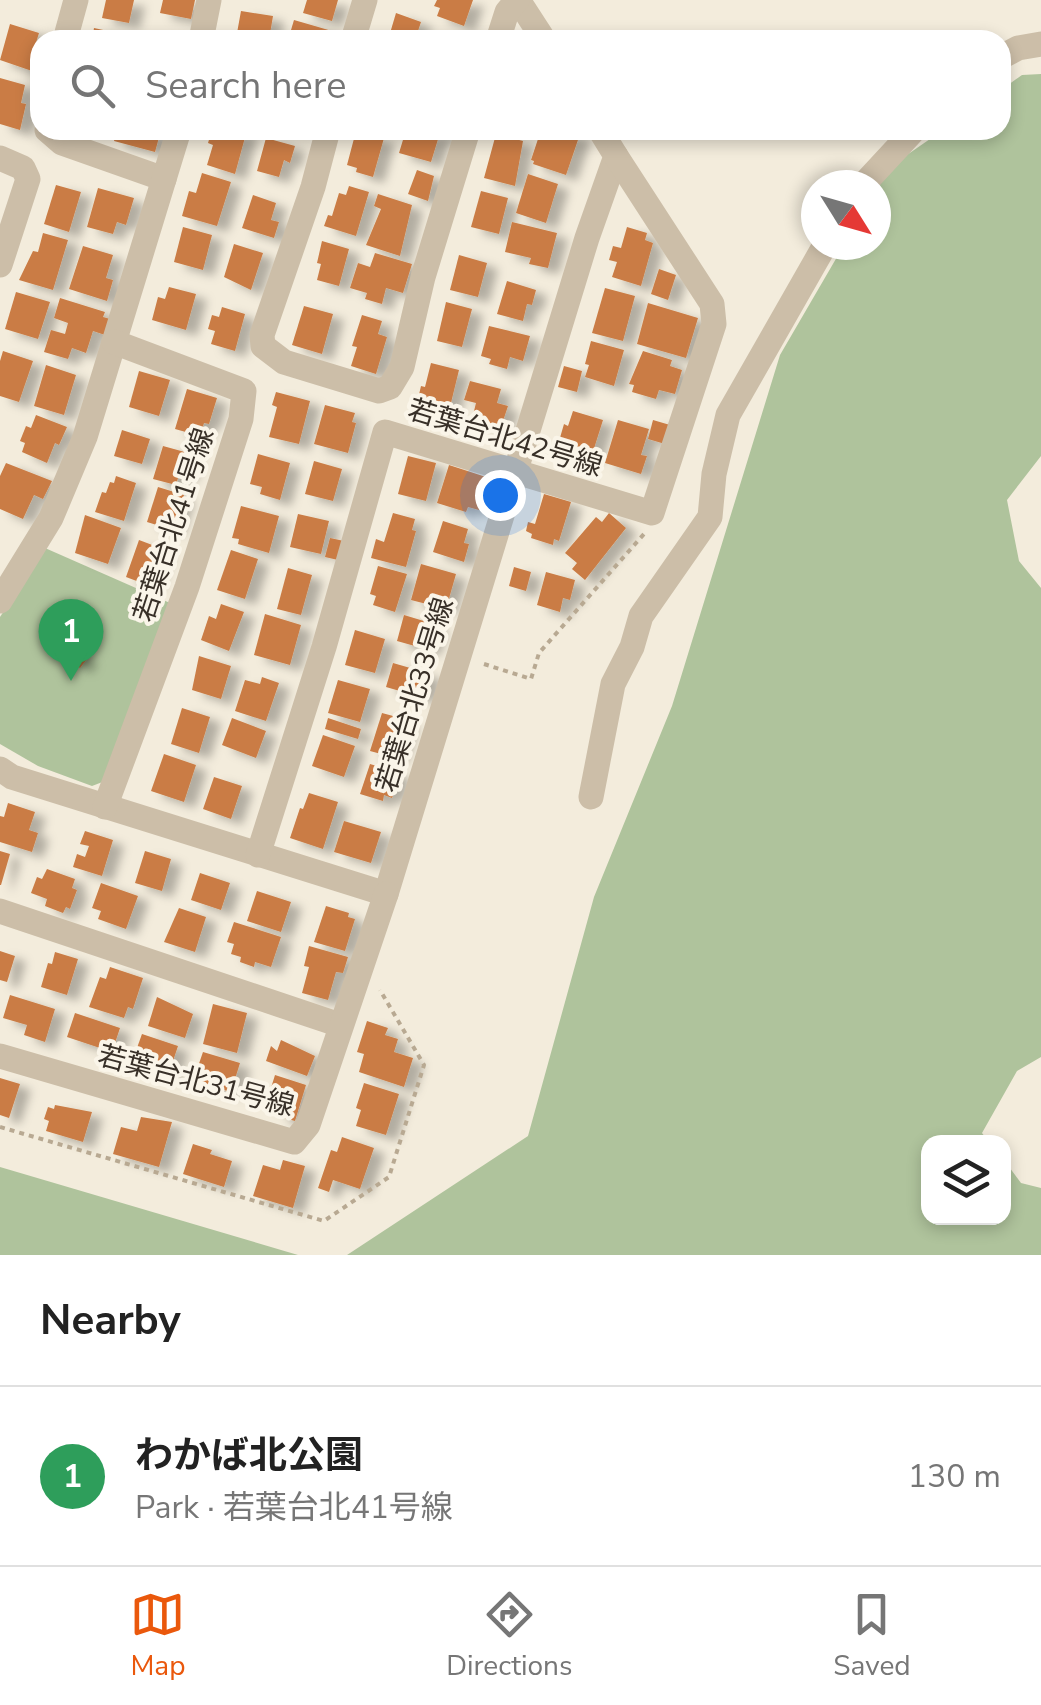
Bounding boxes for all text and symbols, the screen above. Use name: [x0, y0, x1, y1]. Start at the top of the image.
search box: [30, 30, 1011, 140]
icon: search: [65, 58, 120, 113]
text: Search here: [145, 60, 346, 111]
north arrow: [801, 170, 891, 260]
street label: 若葉台北42号線: [403, 390, 607, 486]
street label: 若葉台北41号線: [125, 423, 223, 627]
your location: [475, 470, 526, 521]
street label: 若葉台北33号線: [367, 593, 463, 797]
pin: 1: [38, 598, 104, 681]
street label: 若葉台北31号線: [94, 1037, 298, 1125]
map controls: [921, 1135, 1011, 1225]
button: layers: [921, 1135, 1011, 1225]
text: Nearby: [40, 1292, 181, 1349]
text: わかば北公園: [135, 1430, 363, 1481]
text: 1: [63, 1455, 82, 1498]
text: 130 m: [908, 1455, 1001, 1498]
text: Park · 若葉台北41号線: [135, 1486, 453, 1529]
tab: Map: [130, 1587, 185, 1685]
tab: Directions: [446, 1587, 572, 1685]
tab: Saved: [833, 1587, 911, 1685]

